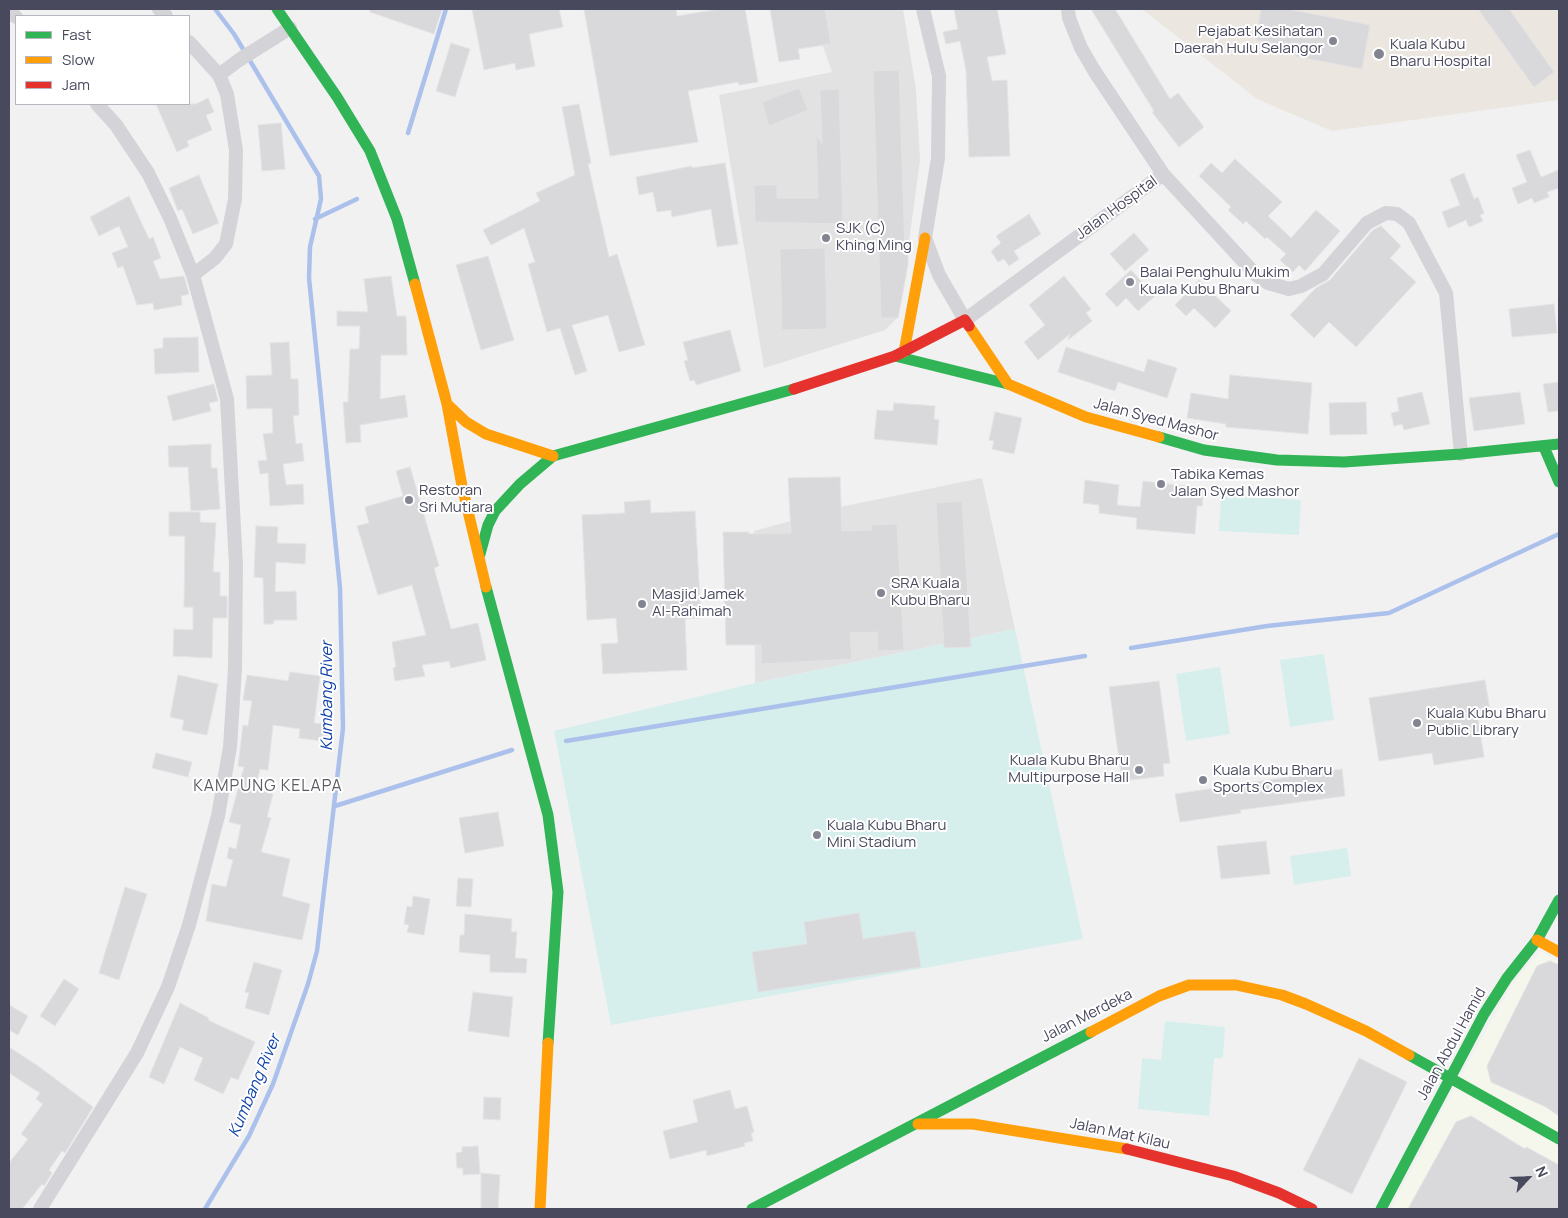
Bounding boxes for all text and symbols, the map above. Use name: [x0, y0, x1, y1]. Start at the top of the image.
legend: [15, 15, 190, 105]
place label: Pejabat Kesihatan Daerah Hulu Selangor: [1174, 23, 1323, 58]
text: Fast: [62, 24, 91, 45]
marker: Pejabat Kesihatan Daerah Hulu Selangor: [1327, 35, 1339, 47]
place label: Kuala Kubu Bharu Hospital: [1390, 36, 1491, 71]
marker: Kuala Kubu Bharu Hospital: [1372, 47, 1386, 61]
text: Slow: [62, 49, 95, 70]
text: Jam: [62, 74, 90, 95]
street label: Jalan Hospital: [1073, 172, 1161, 244]
place label: SJK (C) Khing Ming: [836, 220, 912, 255]
marker: SJK (C) Khing Ming: [820, 232, 832, 244]
place label: Balai Penghulu Mukim Kuala Kubu Bharu: [1140, 264, 1290, 299]
marker: Balai Penghulu Mukim Kuala Kubu Bharu: [1124, 276, 1136, 288]
street label: Jalan Syed Mashor: [1092, 395, 1220, 445]
place label: Tabika Kemas Jalan Syed Mashor: [1171, 466, 1299, 501]
marker: Tabika Kemas Jalan Syed Mashor: [1155, 478, 1167, 490]
place label: Restoran Sri Mutiara: [419, 482, 493, 517]
marker: Restoran Sri Mutiara: [403, 494, 415, 506]
place label: SRA Kuala Kubu Bharu: [891, 575, 970, 610]
place label: Masjid Jamek Al-Rahimah: [652, 586, 744, 621]
marker: SRA Kuala Kubu Bharu: [875, 587, 887, 599]
marker: Masjid Jamek Al-Rahimah: [636, 598, 648, 610]
water label: Kumbang River: [318, 641, 338, 751]
place label: Kuala Kubu Bharu Public Library: [1427, 705, 1546, 740]
marker: Kuala Kubu Bharu Public Library: [1411, 717, 1423, 729]
place label: Kuala Kubu Bharu Multipurpose Hall: [1008, 752, 1129, 787]
place label: Kuala Kubu Bharu Sports Complex: [1213, 762, 1332, 797]
marker: Kuala Kubu Bharu Multipurpose Hall: [1133, 764, 1145, 776]
marker: Kuala Kubu Bharu Sports Complex: [1197, 774, 1209, 786]
district label: KAMPUNG KELAPA: [192, 777, 344, 797]
place label: Kuala Kubu Bharu Mini Stadium: [827, 817, 946, 852]
marker: Kuala Kubu Bharu Mini Stadium: [811, 829, 823, 841]
street label: Jalan Merdeka: [1039, 985, 1135, 1047]
street label: Jalan Abdul Hamid: [1414, 985, 1490, 1103]
water label: Kumbang River: [225, 1032, 285, 1140]
street label: Jalan Mat Kilau: [1068, 1115, 1172, 1153]
north arrow: [1503, 1153, 1553, 1203]
text: N: [1531, 1163, 1553, 1180]

